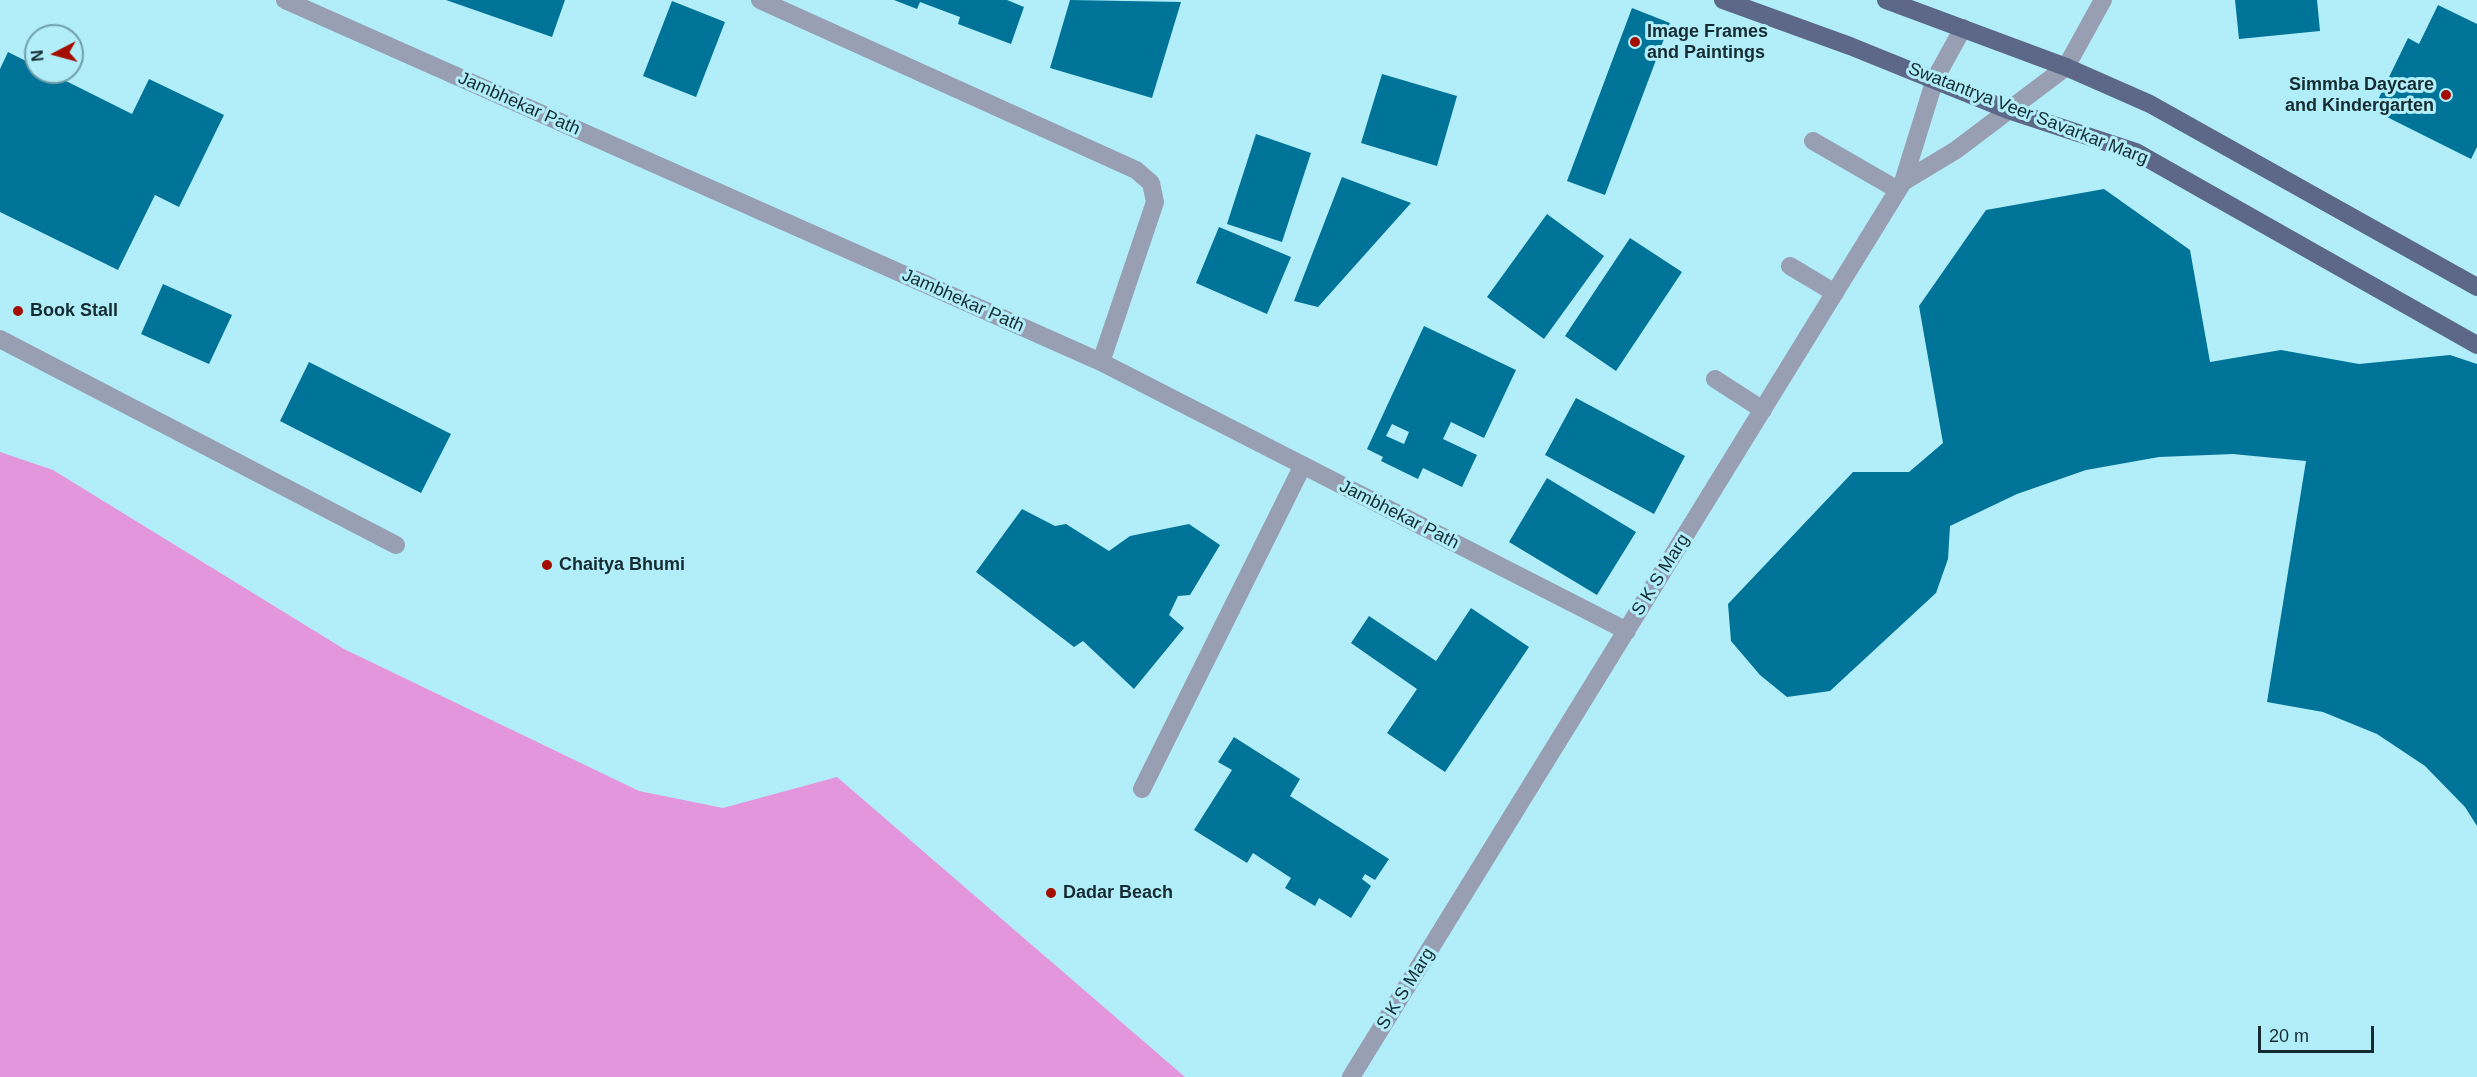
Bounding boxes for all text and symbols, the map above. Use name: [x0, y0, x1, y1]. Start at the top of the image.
place label: Image Frames and Paintings: [1647, 21, 1768, 63]
north arrow: [24, 24, 84, 84]
marker: Image Frames and Paintings: [1628, 35, 1642, 49]
text: N: [29, 49, 47, 62]
street label: Swatantrya Veer Savarkar Marg: [1905, 58, 2151, 170]
street label: Jambhekar Path: [455, 67, 583, 141]
place label: Simmba Daycare and Kindergarten: [2285, 74, 2434, 116]
marker: Simmba Daycare and Kindergarten: [2439, 88, 2453, 102]
street label: Jambhekar Path: [899, 264, 1027, 338]
place label: Book Stall: [30, 300, 118, 322]
marker: Book Stall: [11, 304, 25, 318]
street label: Jambhekar Path: [1336, 476, 1462, 554]
street label: S K S Marg: [1627, 530, 1695, 620]
place label: Chaitya Bhumi: [559, 554, 685, 576]
marker: Chaitya Bhumi: [540, 558, 554, 572]
place label: Dadar Beach: [1063, 882, 1173, 904]
marker: Dadar Beach: [1044, 886, 1058, 900]
street label: S K S Marg: [1372, 944, 1440, 1034]
scale bar: [2261, 1014, 2376, 1052]
text: 20 m: [2269, 1026, 2309, 1046]

